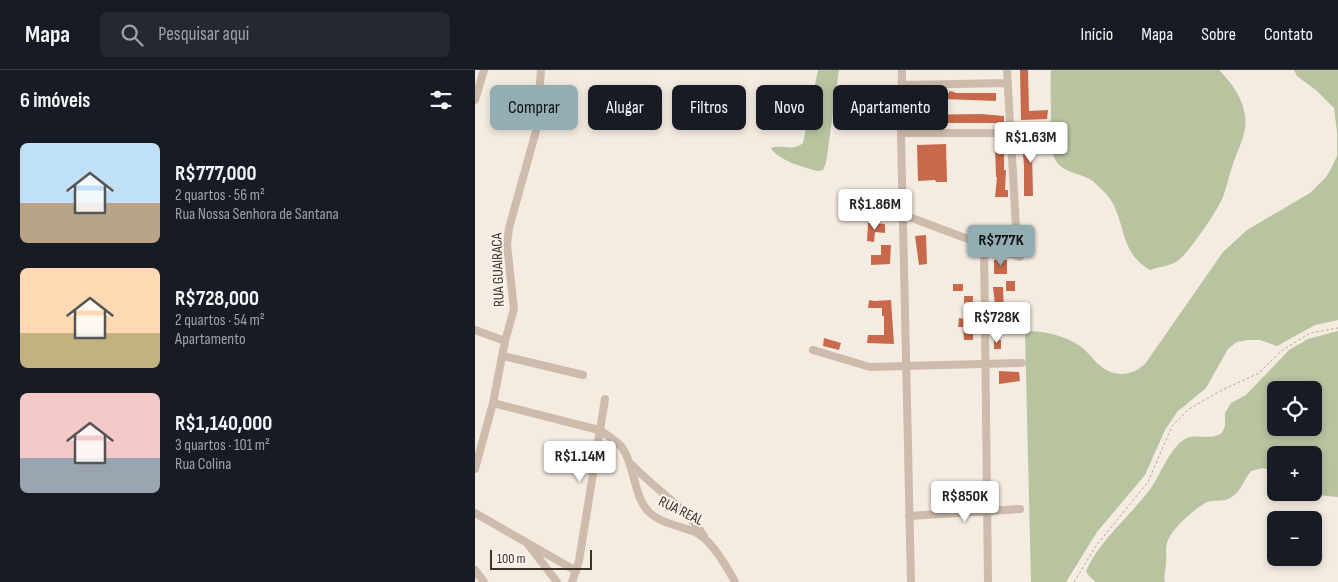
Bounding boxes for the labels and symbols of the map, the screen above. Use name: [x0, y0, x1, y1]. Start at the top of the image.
pin: R$1.63M: [985, 122, 1077, 164]
pin: R$1.86M: [829, 189, 921, 231]
pin: R$777K: [960, 224, 1042, 267]
street label: RUA GUAIRACA: [487, 232, 509, 307]
pin: R$728K: [956, 302, 1038, 344]
pin: R$1.14M: [534, 440, 626, 483]
pin: R$850K: [924, 480, 1006, 523]
street label: RUA REAL: [655, 492, 707, 530]
scale bar: [490, 547, 593, 570]

